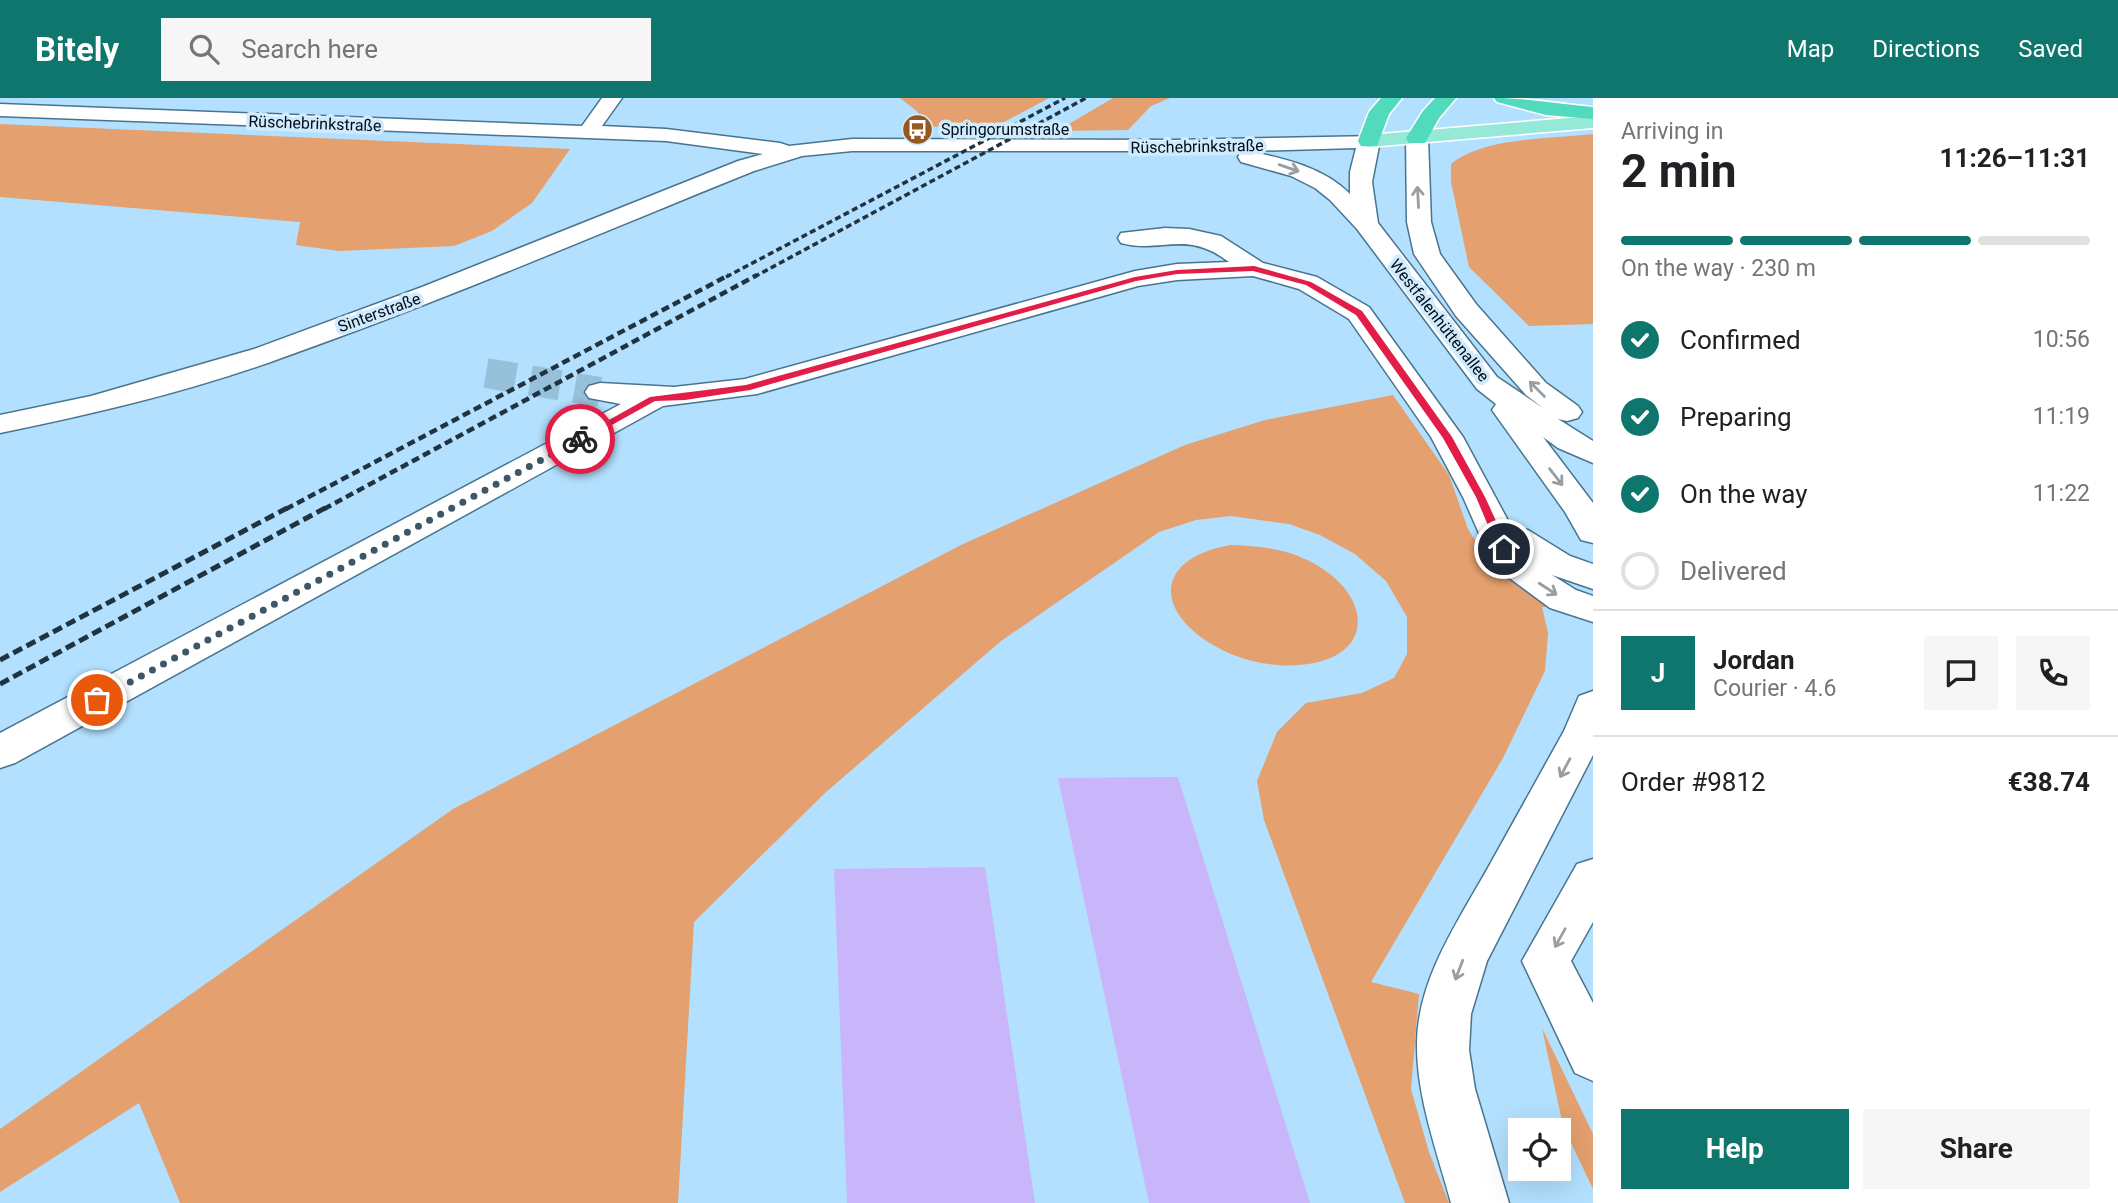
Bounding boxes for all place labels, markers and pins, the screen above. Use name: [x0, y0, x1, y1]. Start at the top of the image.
bus stop icon: Springorumstraße: [901, 112, 935, 146]
place label: Springorumstraße: [941, 120, 1069, 139]
pin: [1474, 519, 1534, 579]
pin: [67, 670, 127, 730]

